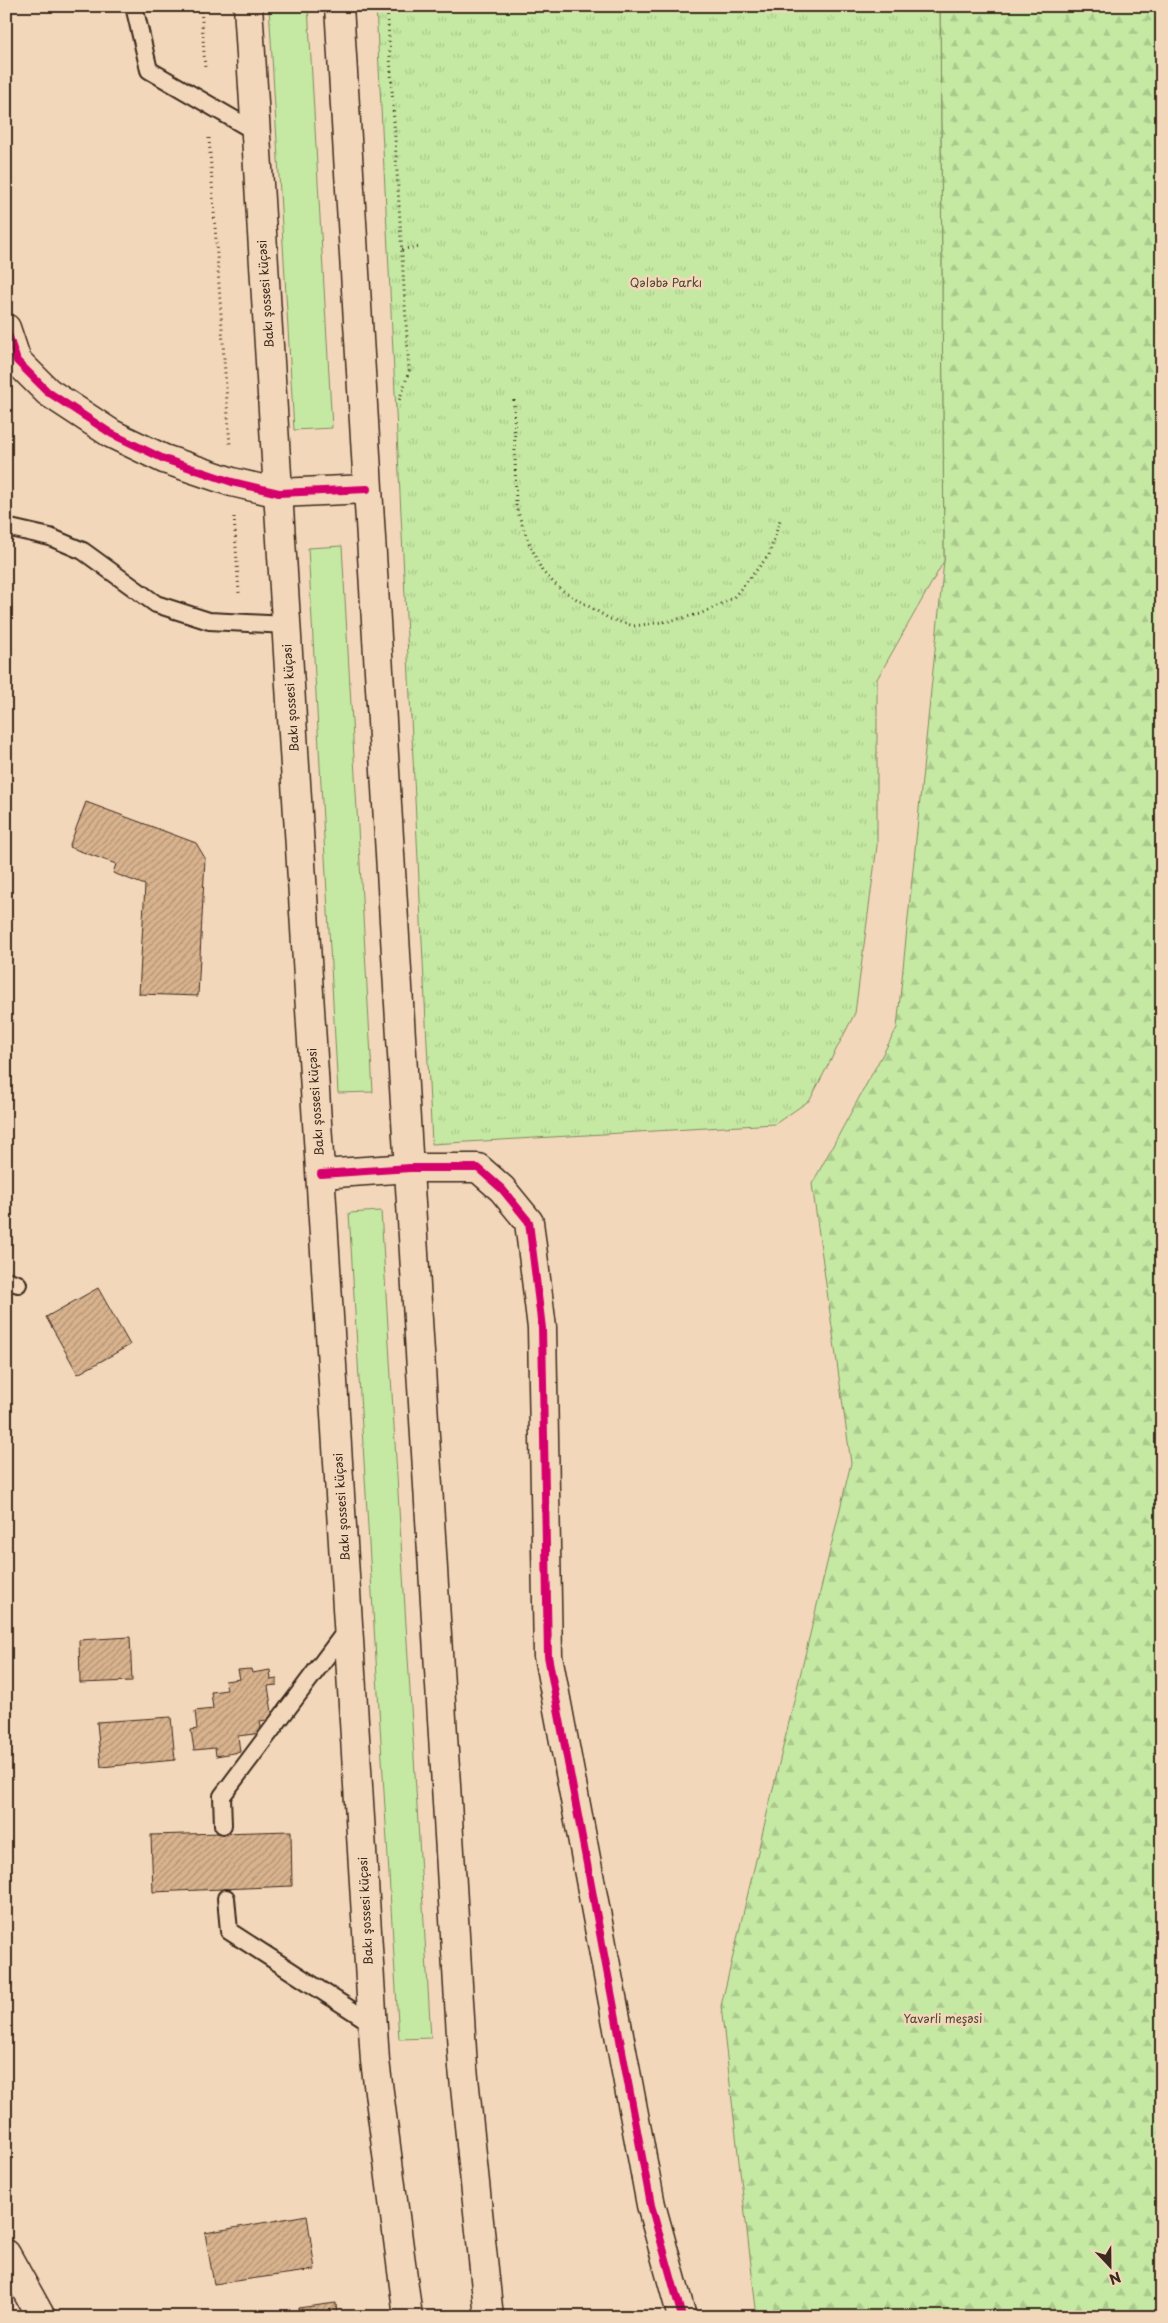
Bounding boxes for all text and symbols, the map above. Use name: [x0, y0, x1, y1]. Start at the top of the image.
street label: Bakı şossesi küçəsi: [252, 239, 278, 349]
park label: Qələbə Parkı: [630, 273, 702, 291]
street label: Bakı şossesi küçəsi: [277, 643, 303, 753]
street label: Bakı şossesi küçəsi: [302, 1047, 328, 1157]
street label: Bakı şossesi küçəsi: [328, 1452, 354, 1562]
street label: Bakı şossesi küçəsi: [353, 1856, 377, 1966]
park label: Yavərli meşəsi: [904, 2009, 982, 2027]
north arrow: [1086, 2240, 1136, 2290]
text: N: [1106, 2267, 1124, 2290]

